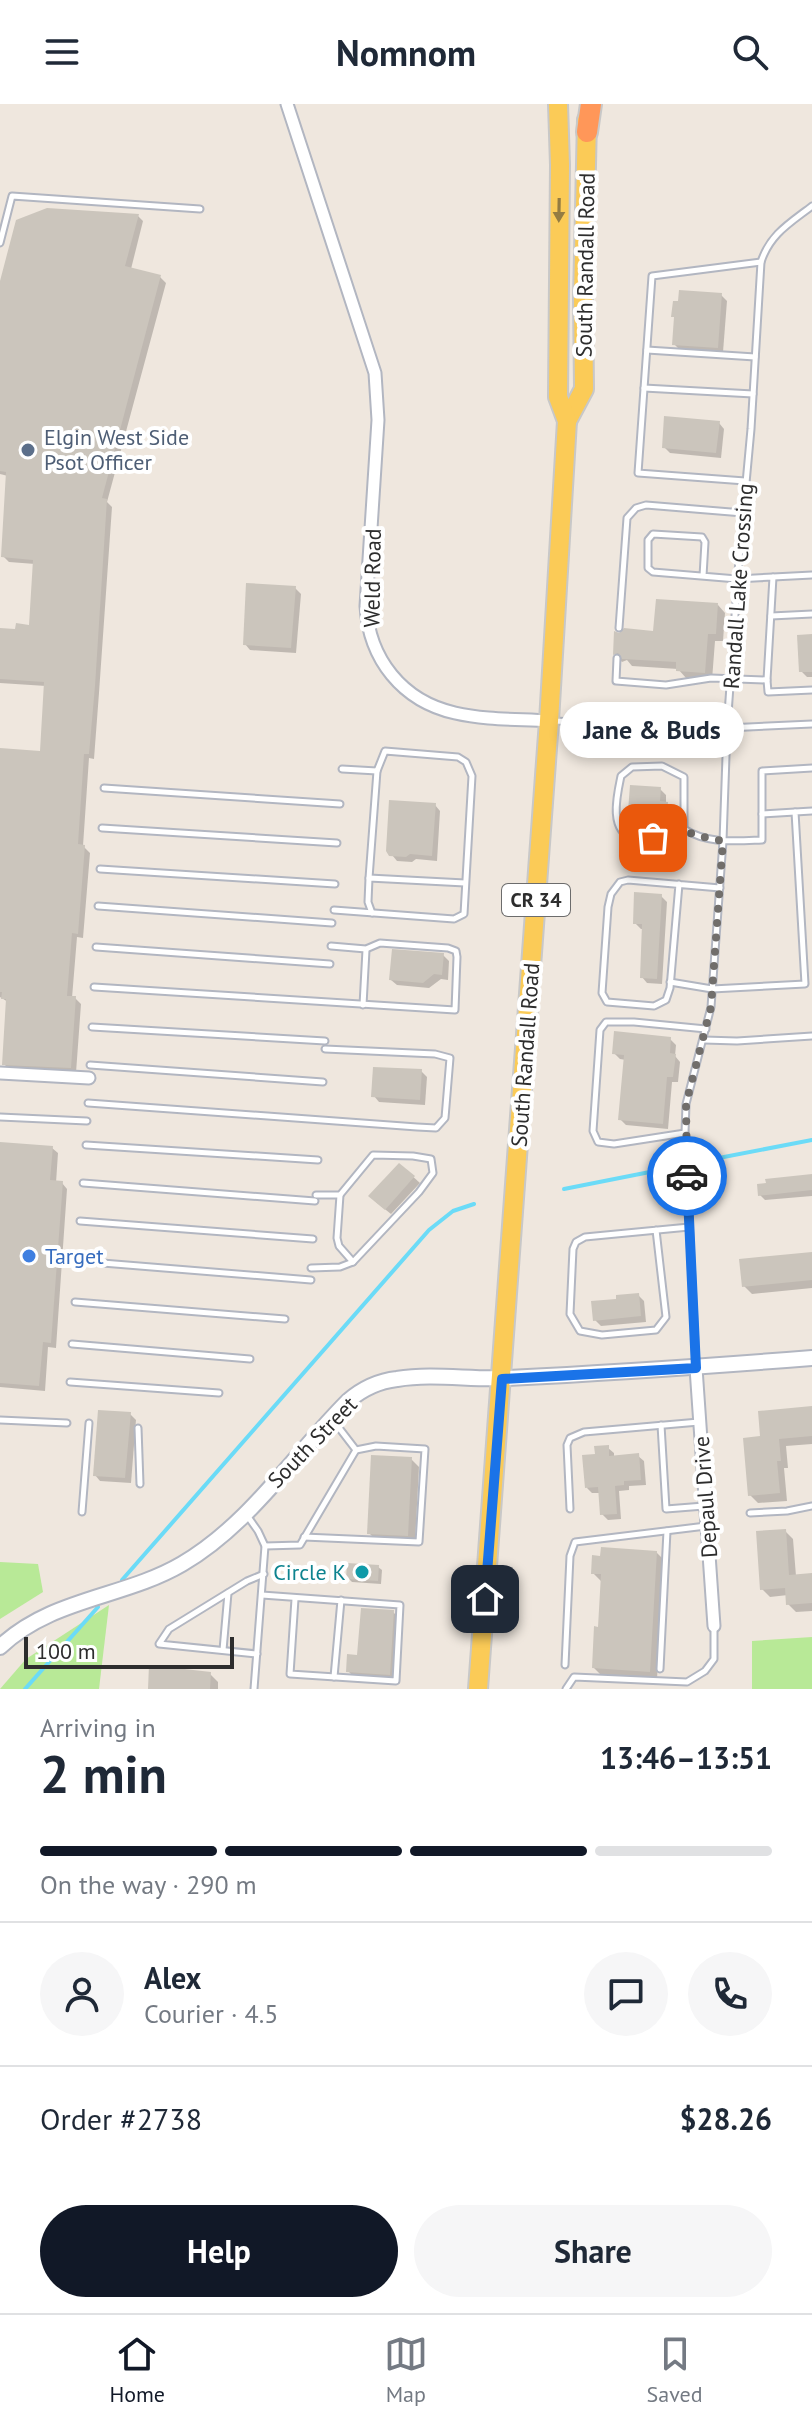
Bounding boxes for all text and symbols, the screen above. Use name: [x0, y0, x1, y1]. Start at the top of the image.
text: Nomnom: [336, 29, 476, 76]
icon: menu: [40, 30, 84, 74]
icon: search: [728, 30, 772, 74]
street label: South Randall Road: [569, 172, 601, 358]
one-way arrow: [553, 198, 566, 223]
place label: Elgin West Side Psot Officer: [44, 423, 189, 476]
marker: Elgin West Side Psot Officer: [19, 441, 37, 459]
street label: Randall Lake Crossing: [717, 482, 759, 690]
street label: Weld Road: [357, 528, 387, 628]
callout: Jane & Buds: [561, 702, 745, 758]
text: Jane & Buds: [583, 713, 721, 746]
pin: [619, 804, 687, 872]
icon: bag: [631, 816, 675, 860]
road number: CR 34: [502, 884, 570, 916]
street label: South Randall Road: [505, 962, 545, 1148]
courier: [647, 1136, 727, 1216]
icon: car: [665, 1154, 709, 1198]
place label: Target: [45, 1242, 104, 1270]
marker: Target: [20, 1247, 38, 1265]
street label: South Street: [261, 1390, 363, 1494]
street label: Depaul Drive: [687, 1435, 723, 1559]
place label: Circle K: [273, 1558, 346, 1586]
marker: Circle K: [353, 1563, 371, 1581]
pin: [451, 1565, 519, 1633]
icon: home: [463, 1577, 507, 1621]
scale bar: [24, 1633, 234, 1669]
text: 100 m: [36, 1637, 96, 1665]
text: Arriving in: [40, 1711, 156, 1744]
text: 13:46–13:51: [600, 1738, 772, 1777]
text: 2 min: [40, 1740, 167, 1807]
text: On the way · 290 m: [40, 1868, 257, 1901]
button: person: [40, 1952, 124, 2036]
button: chat: [584, 1952, 668, 2036]
button: phone: [688, 1952, 772, 2036]
text: Alex: [144, 1958, 201, 1997]
text: Courier · 4.5: [144, 1997, 278, 2030]
text: Order #2738: [40, 2099, 202, 2138]
text: $28.26: [680, 2099, 772, 2138]
button: Help: [40, 2205, 398, 2297]
button: Share: [414, 2205, 772, 2297]
tab: Home: [109, 2332, 165, 2408]
tab: Map: [384, 2332, 428, 2408]
tab: Saved: [647, 2332, 703, 2408]

